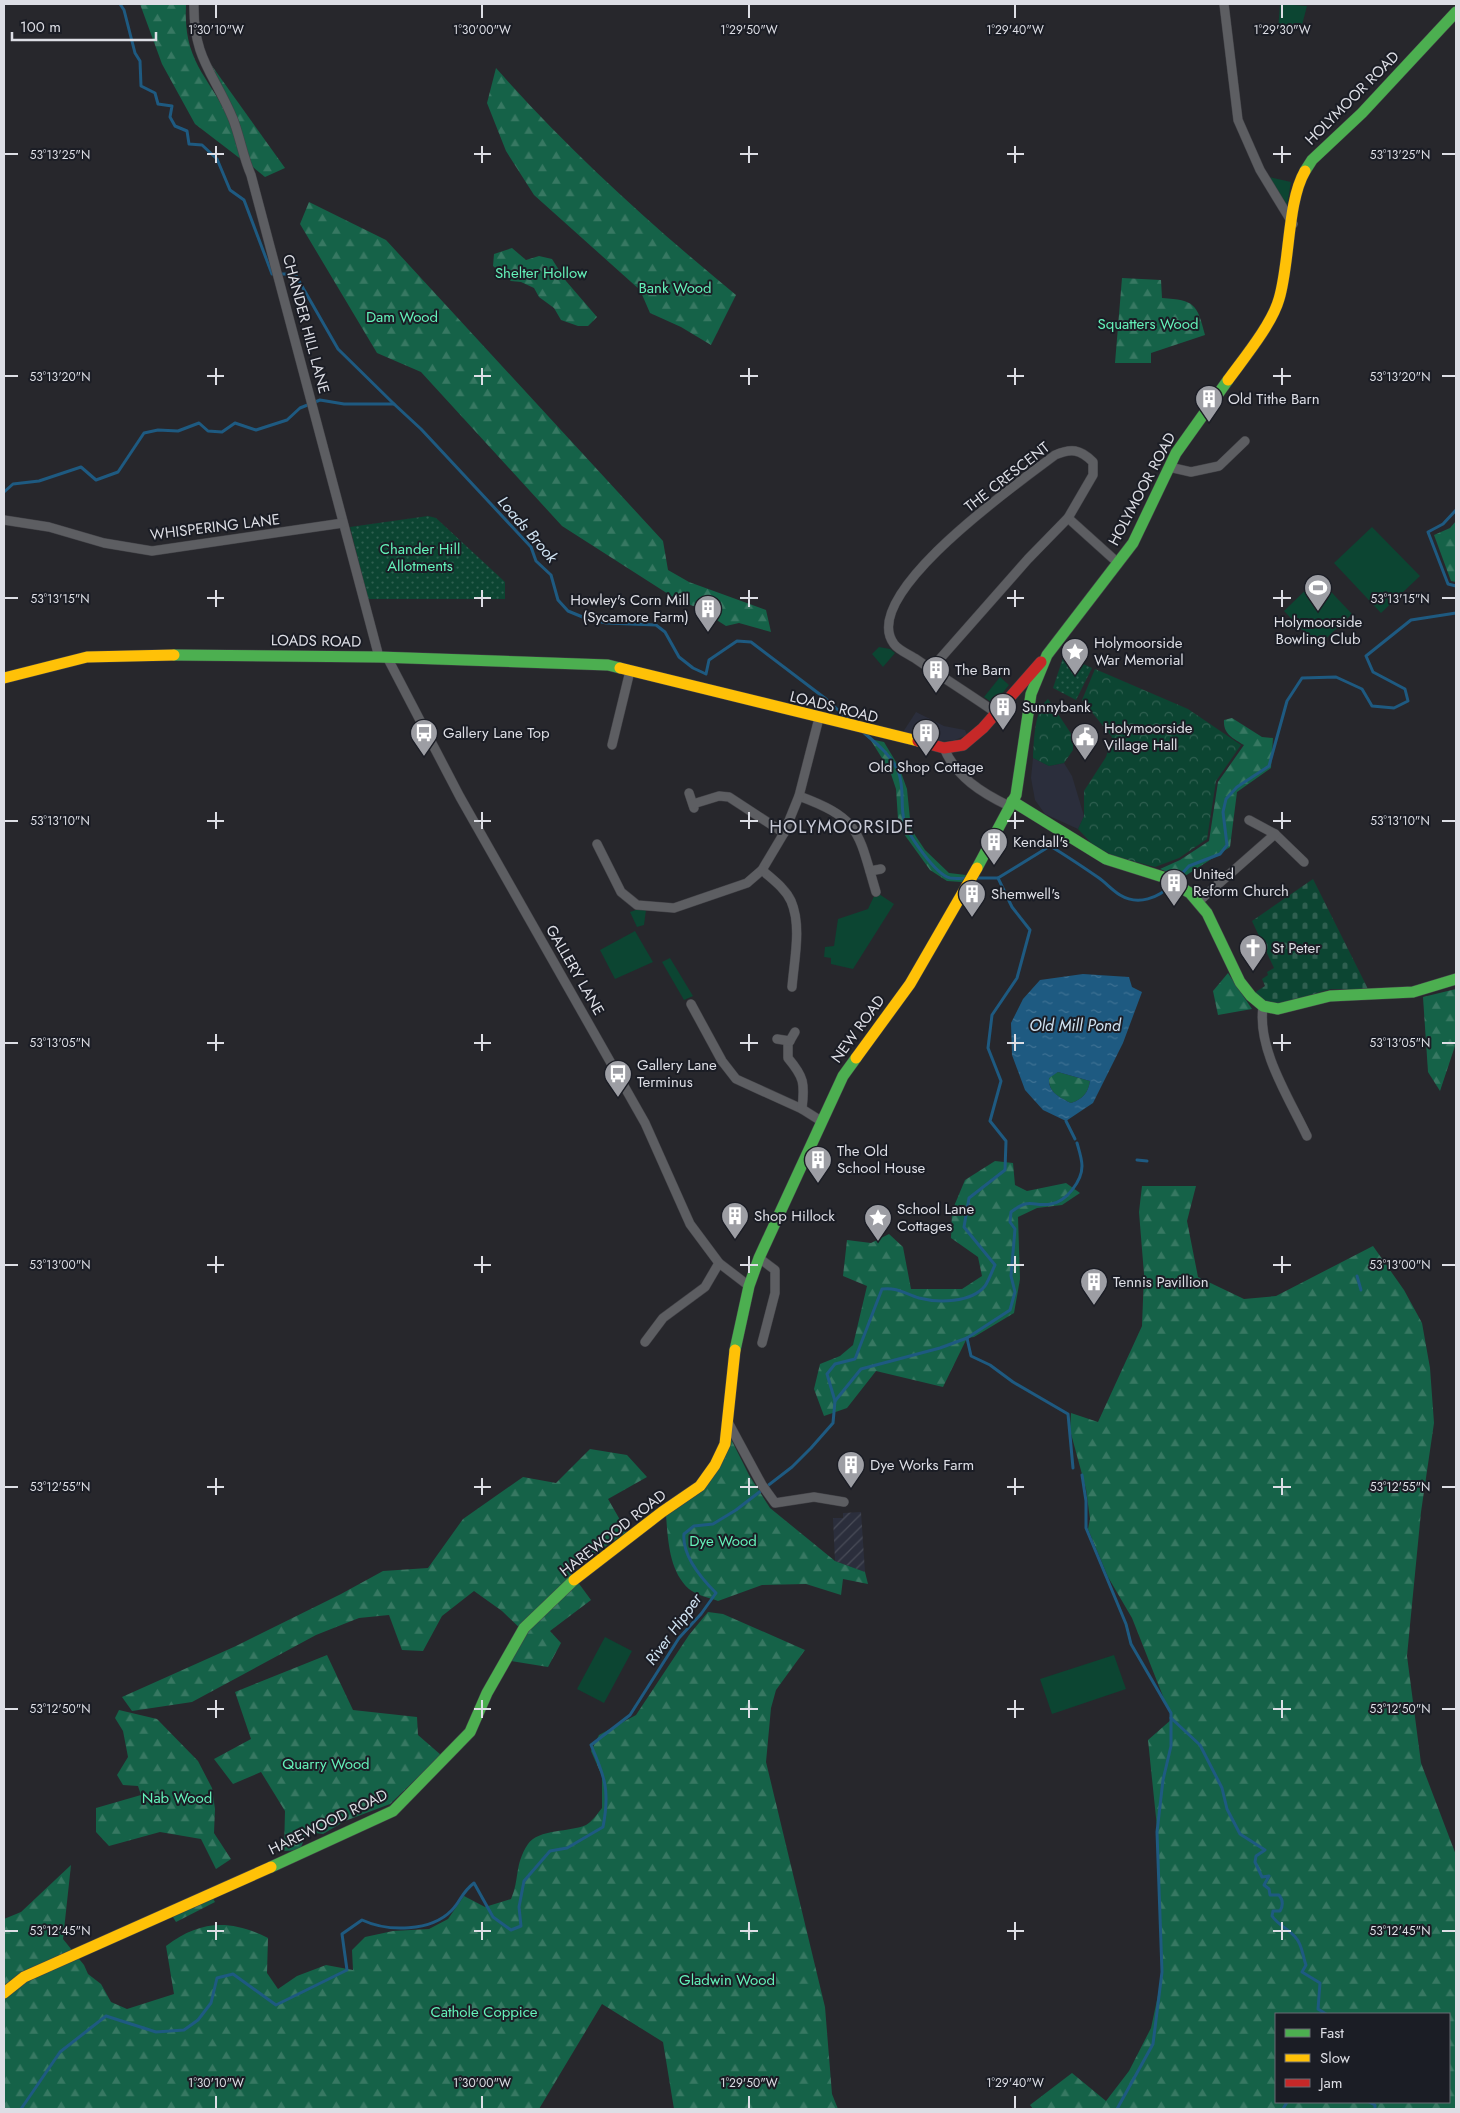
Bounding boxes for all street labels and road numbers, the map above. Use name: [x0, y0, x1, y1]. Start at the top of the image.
street label: HOLYMOOR ROAD: [1300, 46, 1404, 150]
street label: CHANDER HILL LANE: [277, 252, 335, 396]
street label: HOLYMOOR ROAD: [1103, 428, 1181, 550]
street label: THE CRESCENT: [960, 437, 1054, 517]
street label: WHISPERING LANE: [149, 508, 281, 546]
street label: LOADS ROAD: [271, 629, 361, 653]
street label: LOADS ROAD: [787, 685, 881, 729]
street label: GALLERY LANE: [540, 921, 610, 1019]
street label: NEW ROAD: [826, 991, 890, 1067]
street label: HAREWOOD ROAD: [555, 1484, 671, 1582]
street label: HAREWOOD ROAD: [265, 1784, 391, 1860]

